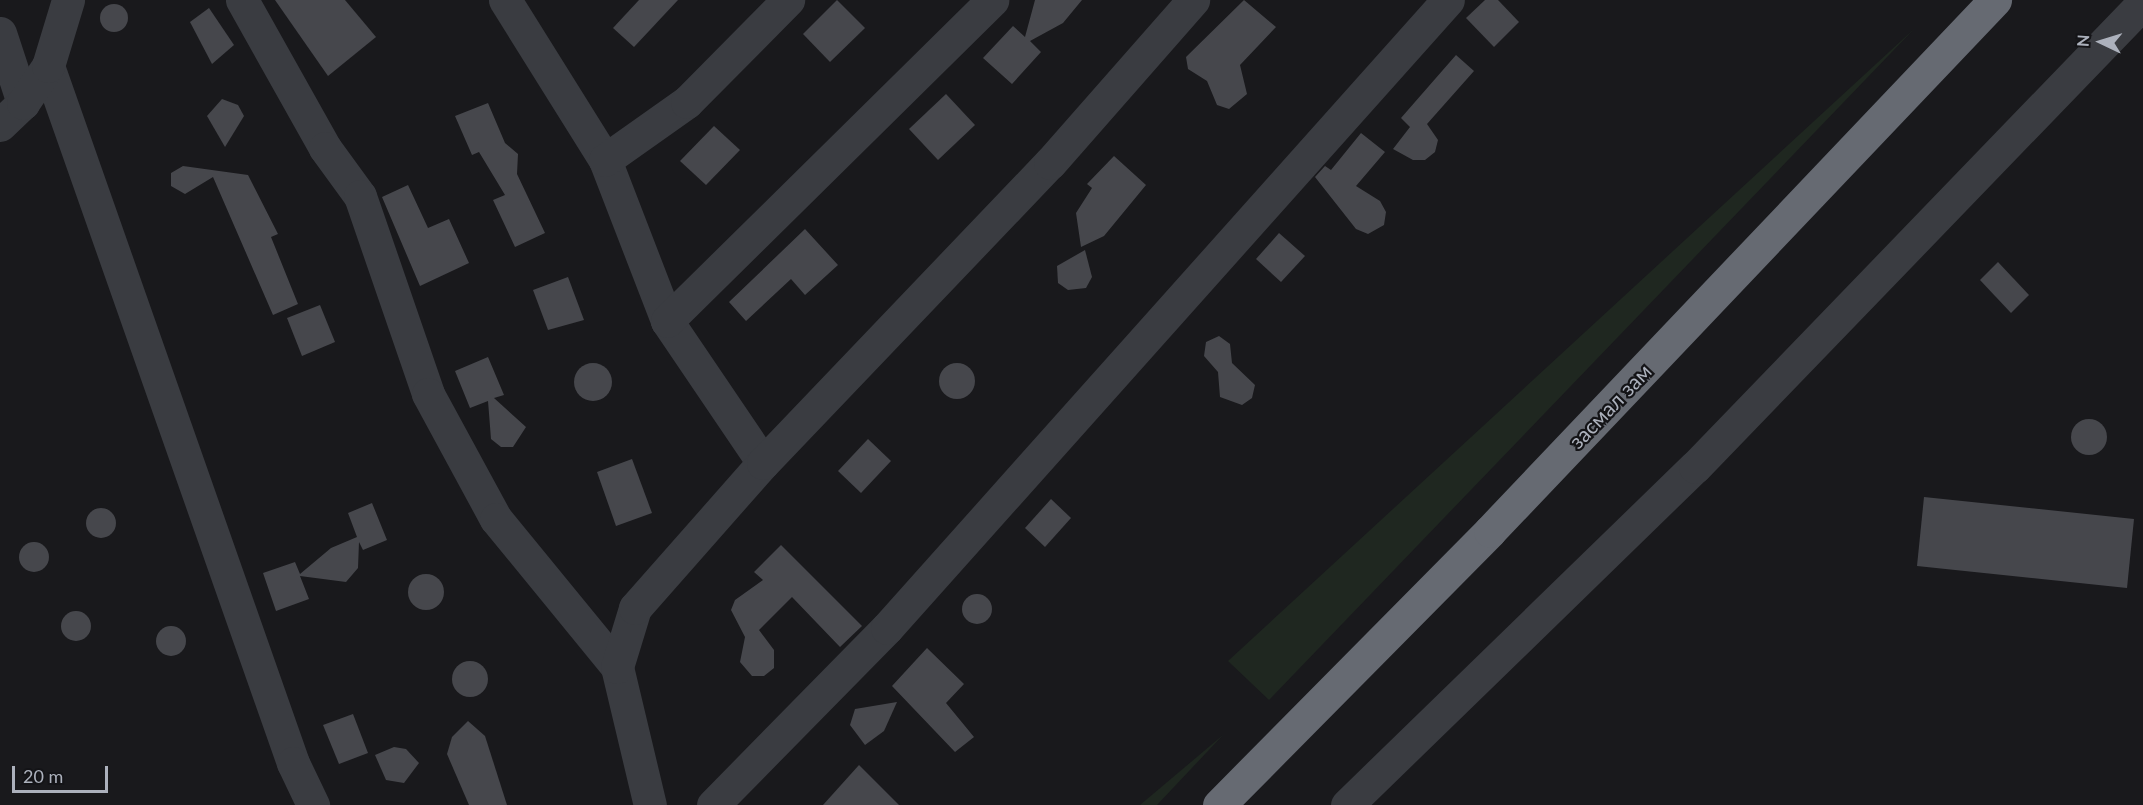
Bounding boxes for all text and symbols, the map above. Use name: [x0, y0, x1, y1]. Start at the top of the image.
north arrow: [2071, 12, 2131, 72]
text: N: [2073, 34, 2092, 48]
street label: засмал зам: [1564, 359, 1656, 453]
scale bar: [15, 754, 111, 792]
text: 20 m: [23, 765, 63, 787]

